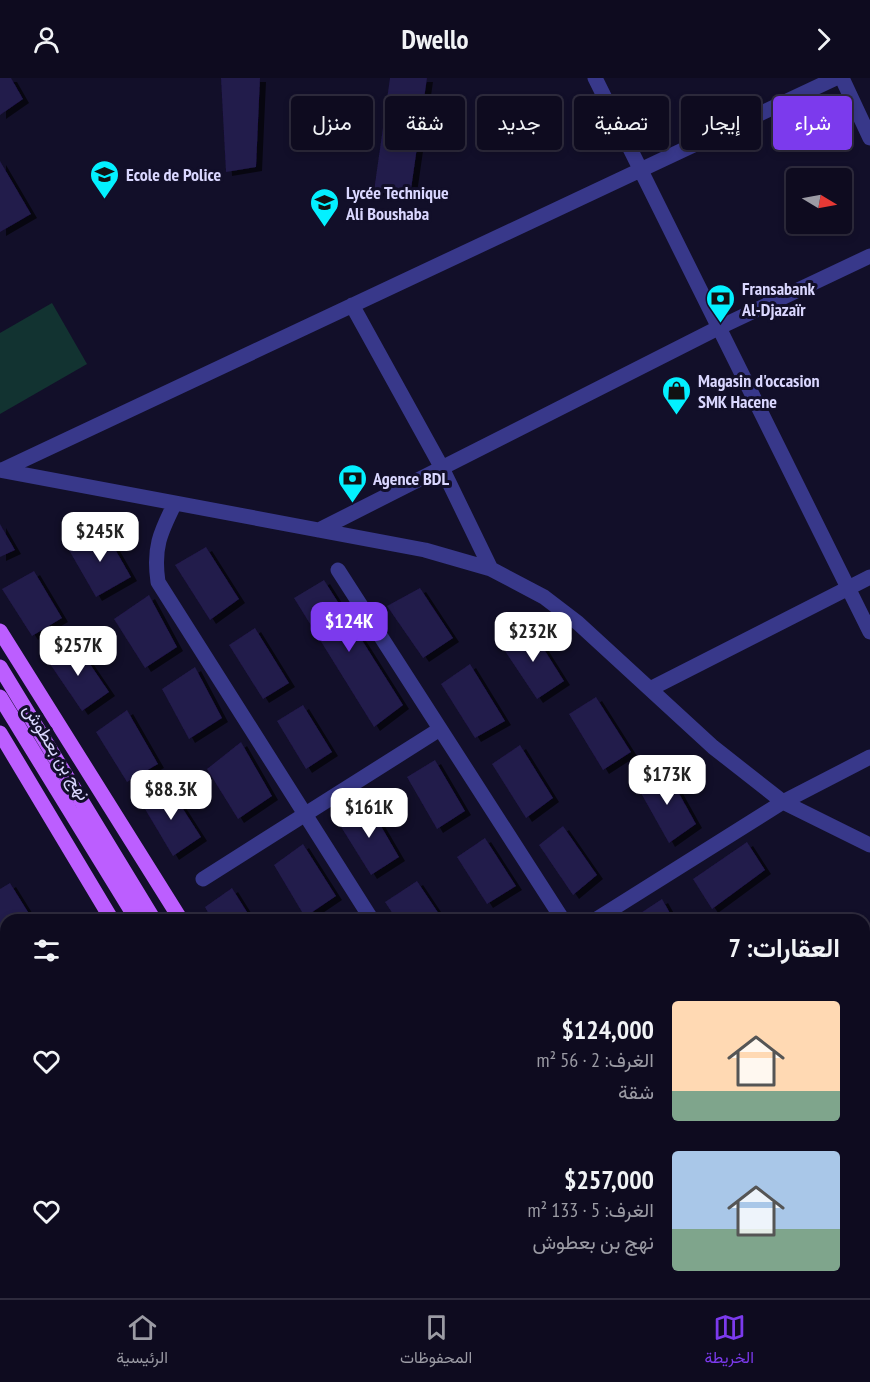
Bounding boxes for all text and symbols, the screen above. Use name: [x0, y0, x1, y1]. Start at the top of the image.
text: Dwello: [401, 22, 469, 56]
icon: person: [30, 23, 63, 56]
icon: forward: [807, 23, 840, 56]
chip: منزل: [291, 96, 373, 150]
chip: شقة: [385, 96, 465, 150]
chip: جديد: [477, 96, 562, 150]
chip: تصفية: [574, 96, 669, 150]
chip: إيجار: [681, 96, 761, 150]
chip: شراء: [773, 96, 852, 150]
school or university icon: Ecole de Police: [89, 158, 121, 200]
place label: Ecole de Police: [126, 163, 222, 186]
north arrow: [786, 168, 852, 234]
map controls: [786, 168, 852, 234]
place label: Lycée Technique Ali Boushaba: [345, 181, 449, 225]
school or university icon: Lycée Technique Ali Boushaba: [309, 186, 341, 228]
place label: Fransabank Al-Djazaïr: [741, 277, 816, 321]
bank icon: Fransabank Al-Djazaïr: [705, 282, 737, 324]
place label: Magasin d'occasion SMK Hacene: [698, 369, 820, 413]
shop icon: Magasin d'occasion SMK Hacene: [661, 374, 693, 416]
bank icon: Agence BDL: [336, 462, 368, 504]
place label: Agence BDL: [372, 467, 449, 490]
pin: $245K: [58, 512, 142, 563]
text: $245K: [76, 518, 124, 544]
pin: $124K: [307, 602, 391, 653]
text: $124K: [325, 608, 373, 634]
pin: $232K: [491, 612, 575, 663]
text: $232K: [509, 618, 557, 644]
pin: $257K: [36, 626, 120, 677]
text: $257K: [54, 632, 102, 658]
street label: نهج بن بعطوش: [17, 700, 96, 805]
pin: $173K: [625, 755, 709, 806]
text: $173K: [643, 761, 691, 787]
pin: $88.3K: [122, 770, 220, 821]
text: $88.3K: [145, 776, 197, 802]
pin: $161K: [327, 788, 411, 839]
text: $161K: [345, 794, 393, 820]
text: العقارات: 7: [729, 931, 840, 964]
icon: filters: [30, 934, 63, 967]
text: $124,000: [561, 1013, 654, 1046]
icon: home: [720, 1025, 792, 1097]
icon: heart: [30, 1045, 63, 1078]
text: الغرف: 2 · 56 m²: [536, 1047, 654, 1073]
text: شقة: [618, 1079, 654, 1105]
text: $257,000: [564, 1163, 654, 1196]
icon: home: [720, 1175, 792, 1247]
icon: heart: [30, 1195, 63, 1228]
text: الغرف: 5 · 133 m²: [527, 1197, 654, 1223]
text: نهج بن بعطوش: [532, 1229, 654, 1255]
tab: الرئيسية: [116, 1311, 168, 1372]
tab: المحفوظات: [400, 1311, 472, 1372]
tab: الخريطة: [704, 1311, 754, 1372]

